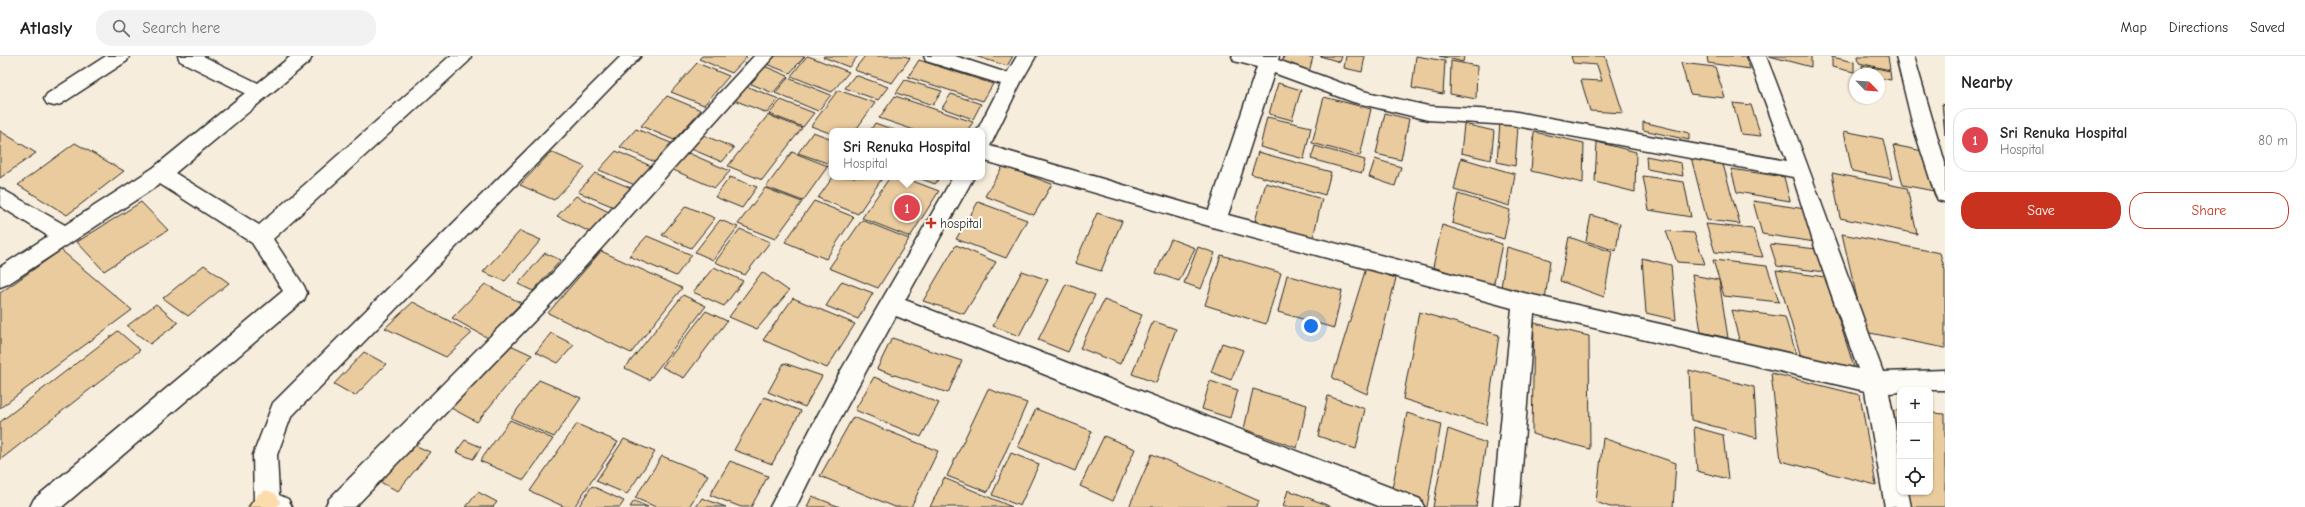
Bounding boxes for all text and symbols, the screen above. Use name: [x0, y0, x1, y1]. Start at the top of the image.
search box: [96, 10, 376, 46]
text: Atlasly: [20, 17, 72, 39]
icon: search: [110, 17, 132, 39]
text: Search here: [142, 19, 220, 37]
text: Map: [2120, 19, 2147, 36]
text: Directions: [2169, 19, 2228, 36]
text: Saved: [2250, 19, 2285, 36]
north arrow: [1849, 68, 1885, 104]
text: Nearby: [1961, 73, 2012, 92]
text: Sri Renuka Hospital: [2000, 124, 2127, 142]
popup: [829, 128, 985, 180]
text: 1: [1972, 133, 1978, 148]
text: 80 m: [2258, 133, 2288, 148]
text: Sri Renuka Hospital: [843, 138, 971, 156]
text: Hospital: [2000, 142, 2044, 157]
text: Hospital: [843, 156, 888, 171]
button: Save: [1961, 192, 2121, 229]
button: Share: [2129, 192, 2289, 229]
pin: 1: [894, 193, 920, 223]
place label: hospital: [940, 216, 982, 231]
marker: hospital: [925, 217, 937, 229]
your location: [1301, 316, 1321, 336]
map controls: [1897, 387, 1933, 495]
button: +: [1897, 387, 1933, 423]
button: −: [1897, 423, 1933, 459]
button: locate: [1897, 459, 1933, 495]

